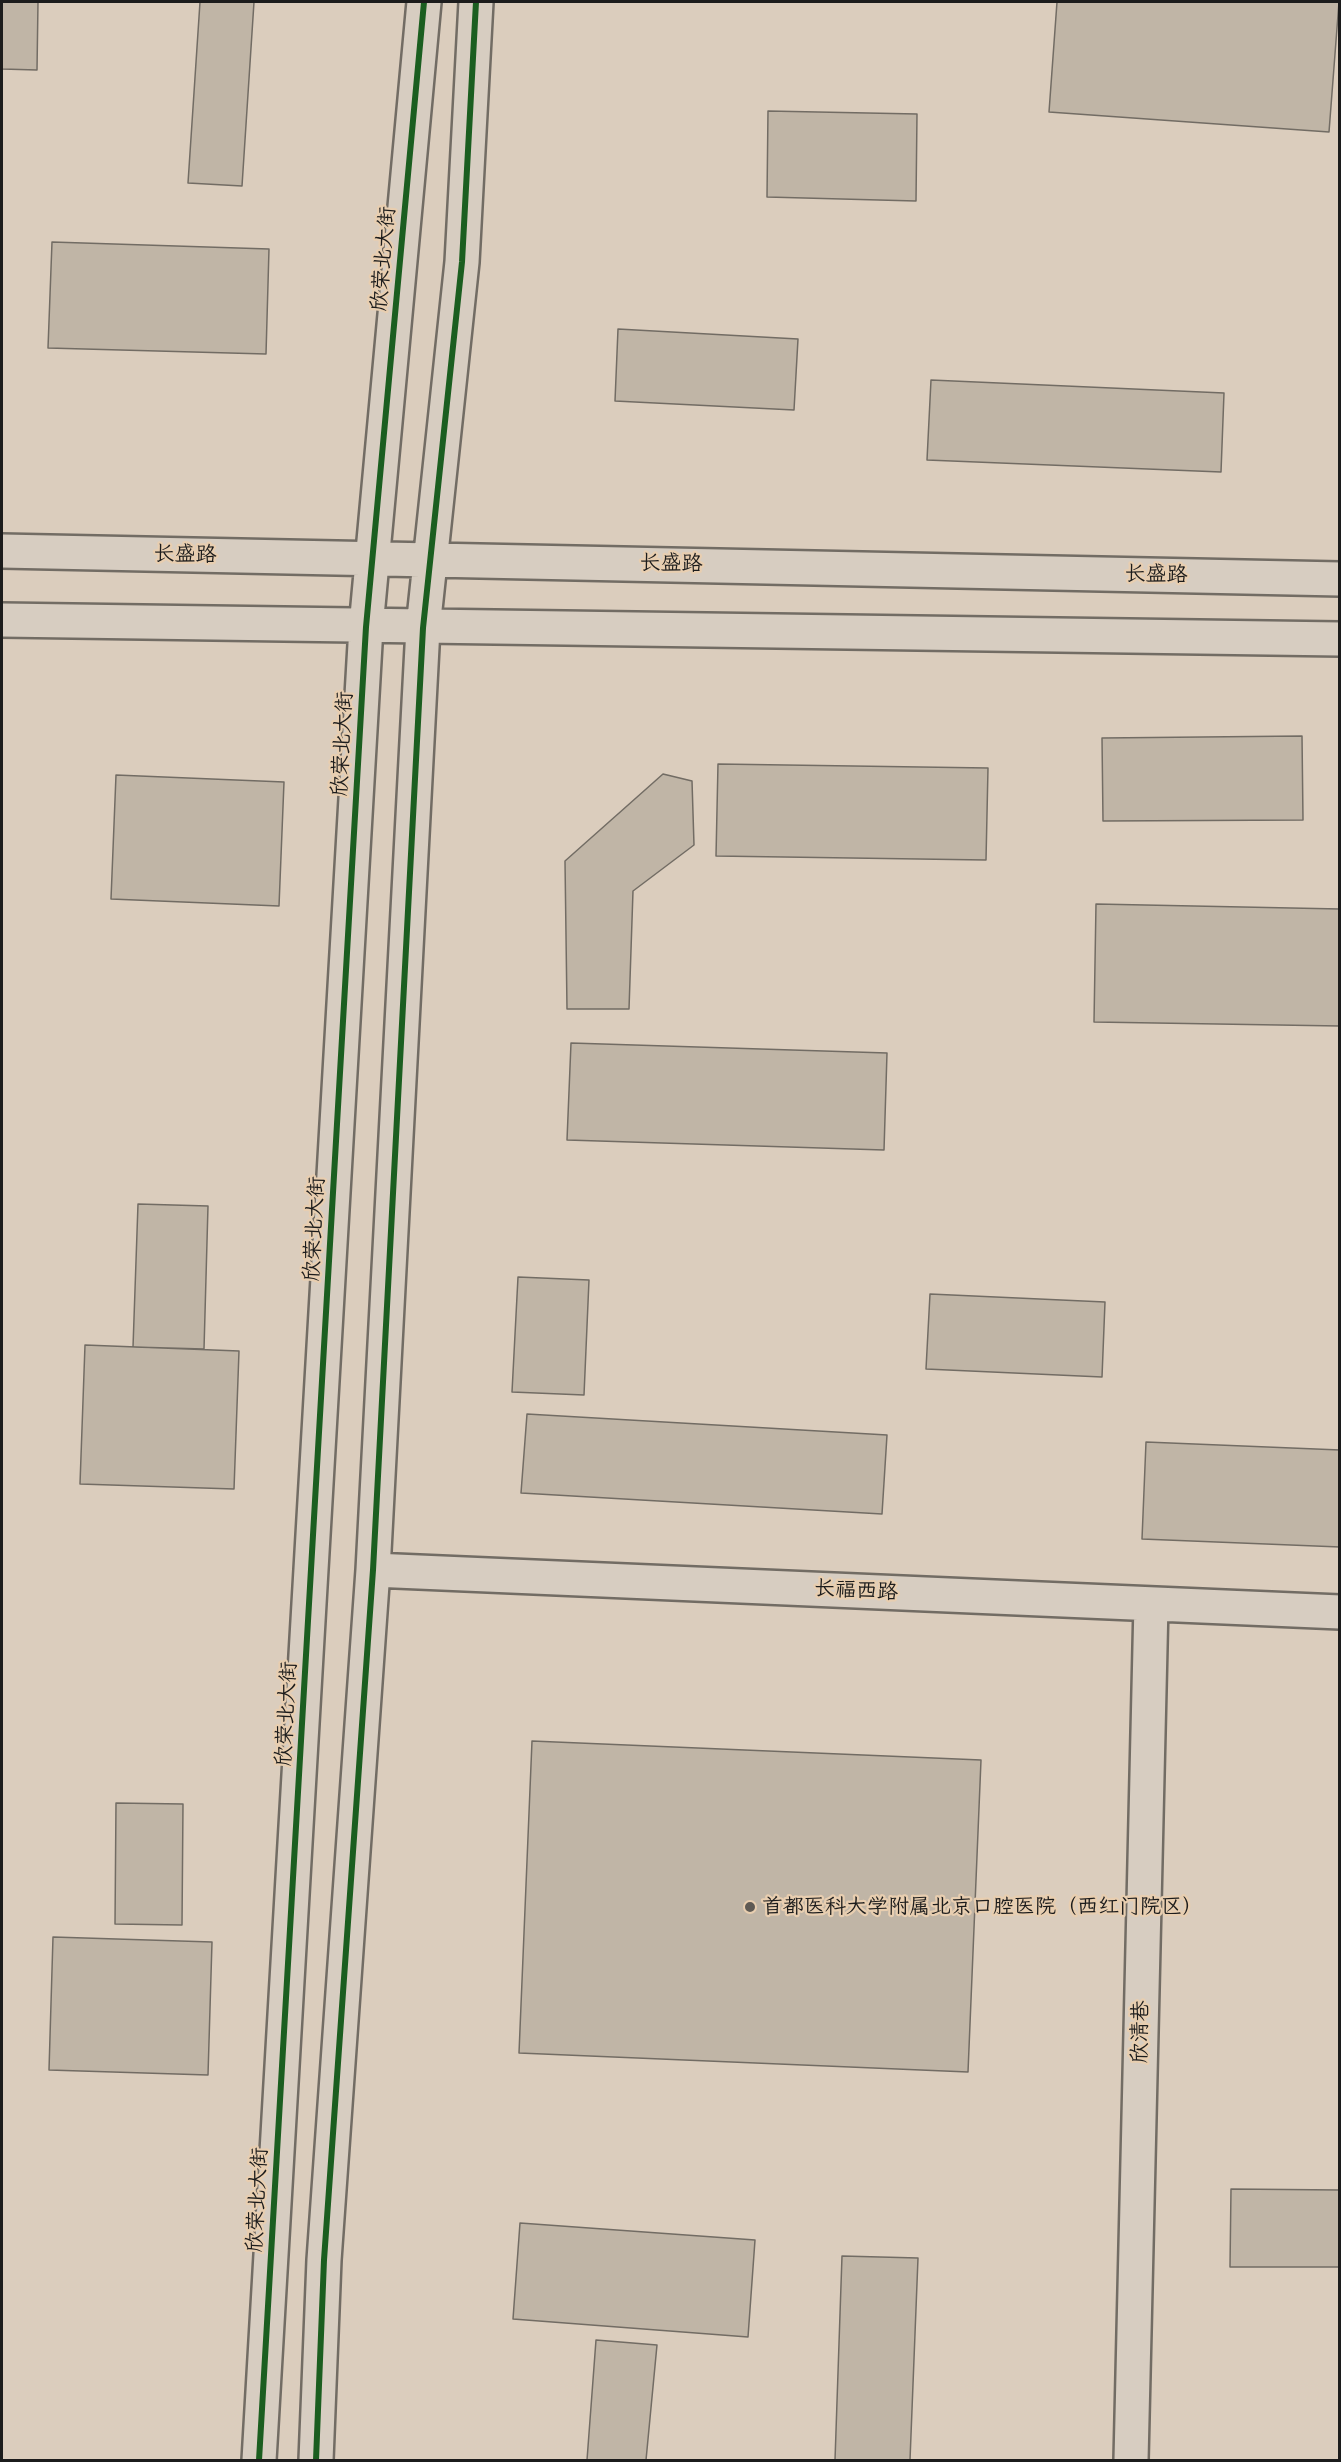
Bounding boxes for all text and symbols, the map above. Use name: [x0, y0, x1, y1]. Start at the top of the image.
street label: 欣荣北大街: [367, 206, 401, 312]
street label: 长盛路: [153, 542, 217, 568]
street label: 长盛路: [639, 551, 703, 577]
street label: 长盛路: [1124, 562, 1188, 588]
street label: 欣荣北大街: [328, 691, 358, 797]
street label: 欣荣北大街: [300, 1176, 330, 1282]
street label: 长福西路: [813, 1576, 899, 1606]
street label: 欣荣北大街: [272, 1661, 302, 1767]
place label: 首都医科大学附属北京口腔医院（西红门院区）: [762, 1894, 1203, 1920]
marker: 首都医科大学附属北京口腔医院（西红门院区）: [743, 1900, 757, 1914]
street label: 欣清巷: [1128, 2000, 1154, 2064]
street label: 欣荣北大街: [243, 2147, 273, 2253]

